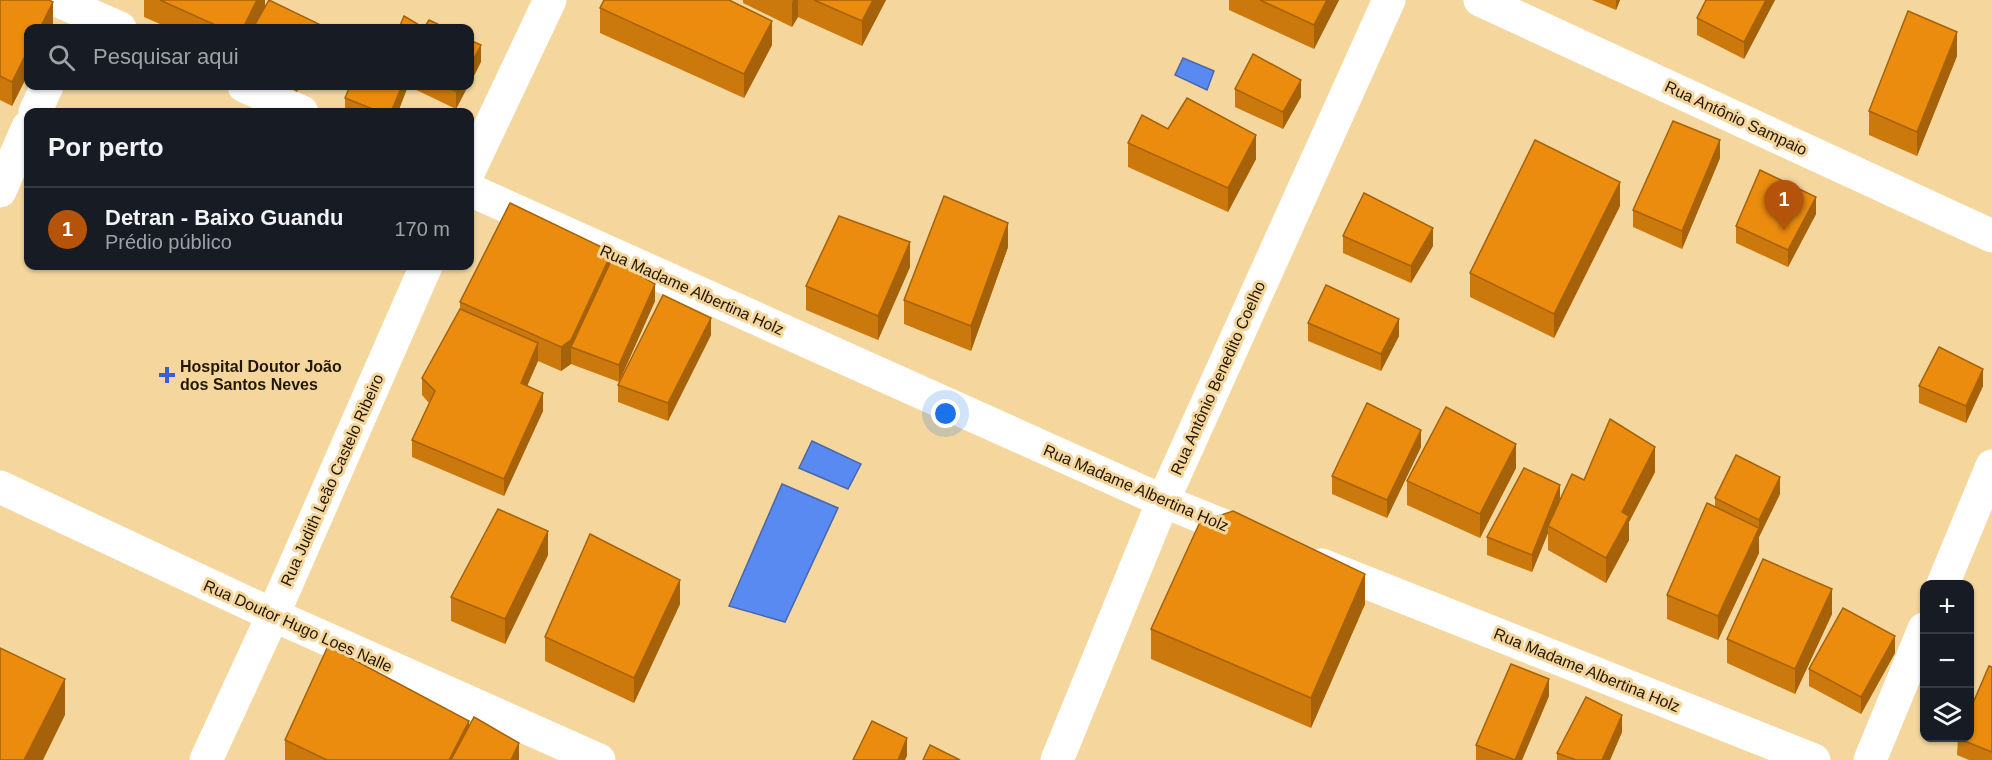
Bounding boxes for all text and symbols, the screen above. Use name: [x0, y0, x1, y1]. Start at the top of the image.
search box: [24, 24, 474, 90]
icon: search: [45, 41, 78, 74]
text: Pesquisar aqui: [93, 44, 239, 69]
street label: Rua Antônio Sampaio: [1662, 78, 1810, 158]
text: Por perto: [48, 132, 164, 162]
pin: 1: [1764, 180, 1804, 230]
text: Detran - Baixo Guandu: [105, 205, 343, 230]
text: 1: [62, 218, 73, 240]
text: 170 m: [394, 218, 450, 240]
text: Prédio público: [105, 231, 232, 253]
street label: Rua Madame Albertina Holz: [598, 242, 786, 338]
street label: Rua Antônio Benedito Coelho: [1168, 279, 1269, 477]
place label: Hospital Doutor João dos Santos Neves: [180, 358, 342, 393]
marker: Hospital Doutor João dos Santos Neves: [158, 366, 176, 384]
street label: Rua Judith Leão Castelo Ribeiro: [277, 371, 387, 589]
your location: [931, 399, 960, 428]
street label: Rua Madame Albertina Holz: [1041, 441, 1231, 535]
street label: Rua Doutor Hugo Loes Nalle: [201, 577, 395, 675]
map controls: [1920, 580, 1974, 742]
button: +: [1920, 580, 1974, 634]
street label: Rua Madame Albertina Holz: [1491, 625, 1683, 715]
button: −: [1920, 634, 1974, 688]
button: layers: [1920, 688, 1974, 742]

